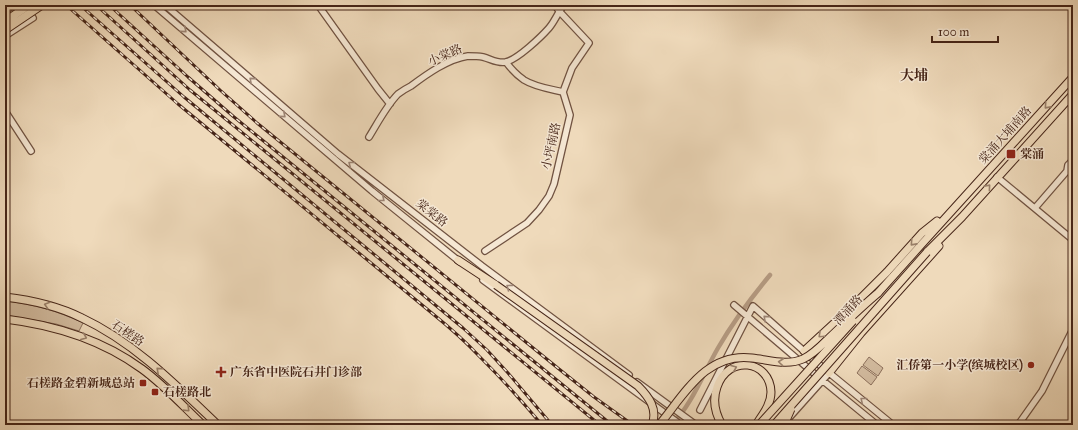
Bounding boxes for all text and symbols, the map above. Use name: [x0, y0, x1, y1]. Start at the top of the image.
scale bar: [932, 18, 998, 44]
text: 100 m: [938, 25, 969, 39]
one-way arrow: [179, 26, 186, 33]
street label: 小棠路: [426, 42, 464, 68]
district label: 大埔: [900, 67, 928, 84]
one-way arrow: [249, 78, 257, 85]
one-way arrow: [1044, 101, 1051, 109]
street label: 棠涌大埔南路: [976, 103, 1034, 167]
one-way arrow: [278, 110, 285, 117]
street label: 小坪南路: [539, 121, 563, 171]
place label: 棠涌: [1020, 147, 1044, 161]
marker: 棠涌: [1005, 148, 1017, 160]
one-way arrow: [349, 162, 356, 169]
one-way arrow: [983, 185, 990, 192]
one-way arrow: [377, 194, 384, 201]
street label: 棠棠路: [414, 196, 450, 230]
one-way arrow: [910, 238, 918, 246]
one-way arrow: [507, 284, 514, 291]
street label: 潭涌路: [831, 292, 865, 328]
one-way arrow: [44, 302, 50, 310]
one-way arrow: [763, 316, 770, 323]
street label: 石槎路: [109, 317, 147, 349]
one-way arrow: [818, 330, 826, 338]
one-way arrow: [80, 333, 87, 341]
one-way arrow: [778, 358, 784, 367]
place label: 汇侨第一小学(缤城校区): [896, 358, 1024, 373]
marker: 汇侨第一小学(缤城校区): [1026, 360, 1036, 370]
one-way arrow: [731, 364, 738, 372]
place label: 广东省中医院石井门诊部: [230, 365, 362, 379]
marker: 广东省中医院石井门诊部: [215, 366, 227, 378]
one-way arrow: [156, 367, 163, 374]
place label: 石槎路金碧新城总站: [27, 376, 135, 390]
marker: 石槎路金碧新城总站: [138, 378, 148, 388]
place label: 石槎路北: [163, 385, 211, 399]
marker: 石槎路北: [150, 387, 160, 397]
one-way arrow: [860, 398, 867, 405]
one-way arrow: [182, 404, 190, 412]

